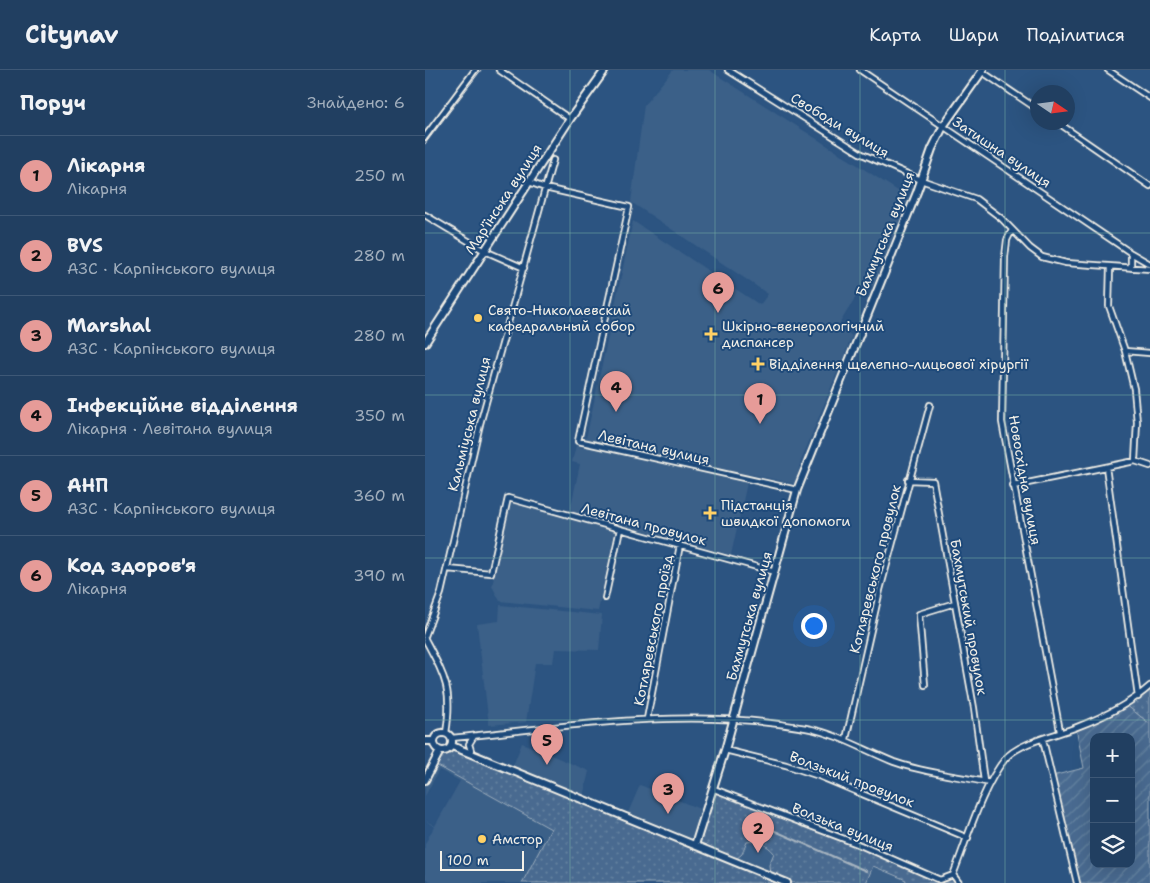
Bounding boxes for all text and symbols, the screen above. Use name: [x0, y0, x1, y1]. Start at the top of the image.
text: Citynav: [25, 19, 119, 51]
text: Карта: [869, 23, 921, 47]
text: Шари: [949, 23, 999, 47]
text: Поділитися: [1027, 23, 1125, 47]
north arrow: [1030, 85, 1075, 130]
street label: Свободи вулиця: [787, 88, 893, 162]
text: Поруч: [20, 89, 86, 117]
text: Знайдено: 6: [307, 92, 405, 113]
street label: Затишна вулиця: [949, 112, 1055, 192]
street label: Мар'їнська вулиця: [460, 140, 546, 258]
text: Лікарня: [67, 153, 145, 178]
text: 1: [32, 165, 40, 186]
text: 250 m: [354, 165, 405, 186]
street label: Бахмутська вулиця: [852, 169, 918, 299]
text: Лікарня: [67, 178, 127, 199]
text: BVS: [67, 233, 103, 258]
text: 2: [30, 245, 42, 266]
text: 280 m: [353, 245, 405, 266]
text: АЗС · Карпінського вулиця: [67, 258, 276, 279]
pin: 6: [702, 272, 734, 313]
place label: Свято-Николаевский кафедральный собор: [488, 301, 635, 335]
marker: Свято-Николаевский кафедральный собор: [472, 312, 484, 324]
text: Marshal: [67, 313, 151, 338]
place label: Шкірно-венерологічний диспансер: [722, 317, 884, 351]
text: 3: [30, 325, 42, 346]
text: 280 m: [353, 325, 405, 346]
marker: Шкірно-венерологічний диспансер: [704, 327, 718, 341]
text: АЗС · Карпінського вулиця: [67, 338, 276, 359]
street label: Кальміуська вулиця: [444, 355, 494, 493]
place label: Відділення щелепно-лицьової хірургії: [769, 355, 1029, 373]
marker: Відділення щелепно-лицьової хірургії: [751, 357, 765, 371]
pin: 4: [600, 371, 632, 412]
pin: 1: [744, 383, 776, 424]
text: Інфекційне відділення: [67, 393, 298, 418]
text: 4: [30, 405, 42, 426]
text: 350 m: [354, 405, 405, 426]
street label: Новосхідна вулиця: [1005, 414, 1045, 546]
text: Лікарня · Левітана вулиця: [67, 418, 273, 439]
street label: Левітана вулиця: [597, 425, 711, 469]
text: АНП: [67, 473, 108, 498]
street label: Котляревського провулок: [845, 482, 905, 655]
text: 5: [31, 485, 41, 506]
text: 360 m: [353, 485, 405, 506]
place label: Підстанція швидкої допомоги: [721, 496, 850, 530]
text: АЗС · Карпінського вулиця: [67, 498, 276, 519]
street label: Левітана провулок: [580, 499, 709, 549]
marker: Підстанція швидкої допомоги: [703, 506, 717, 520]
street label: Бахмутський провулок: [946, 538, 992, 697]
street label: Бахмутська вулиця: [722, 549, 776, 683]
text: Код здоров'я: [67, 553, 196, 578]
street label: Котляревського проїзд: [630, 553, 677, 707]
text: 6: [30, 565, 42, 586]
text: 390 m: [353, 565, 405, 586]
text: Лікарня: [67, 578, 127, 599]
your location: [801, 613, 827, 639]
pin: 5: [531, 724, 563, 765]
map controls: [1090, 733, 1135, 868]
button: +: [1090, 733, 1135, 778]
street label: Волзький провулок: [787, 747, 917, 811]
pin: 3: [652, 773, 684, 814]
button: −: [1090, 778, 1135, 823]
street label: Волзька вулиця: [790, 798, 896, 856]
pin: 2: [742, 812, 774, 853]
button: layers: [1090, 823, 1135, 868]
place label: Амстор: [492, 830, 543, 848]
marker: Амстор: [476, 833, 488, 845]
scale bar: [440, 848, 524, 871]
text: 100 m: [447, 851, 489, 869]

